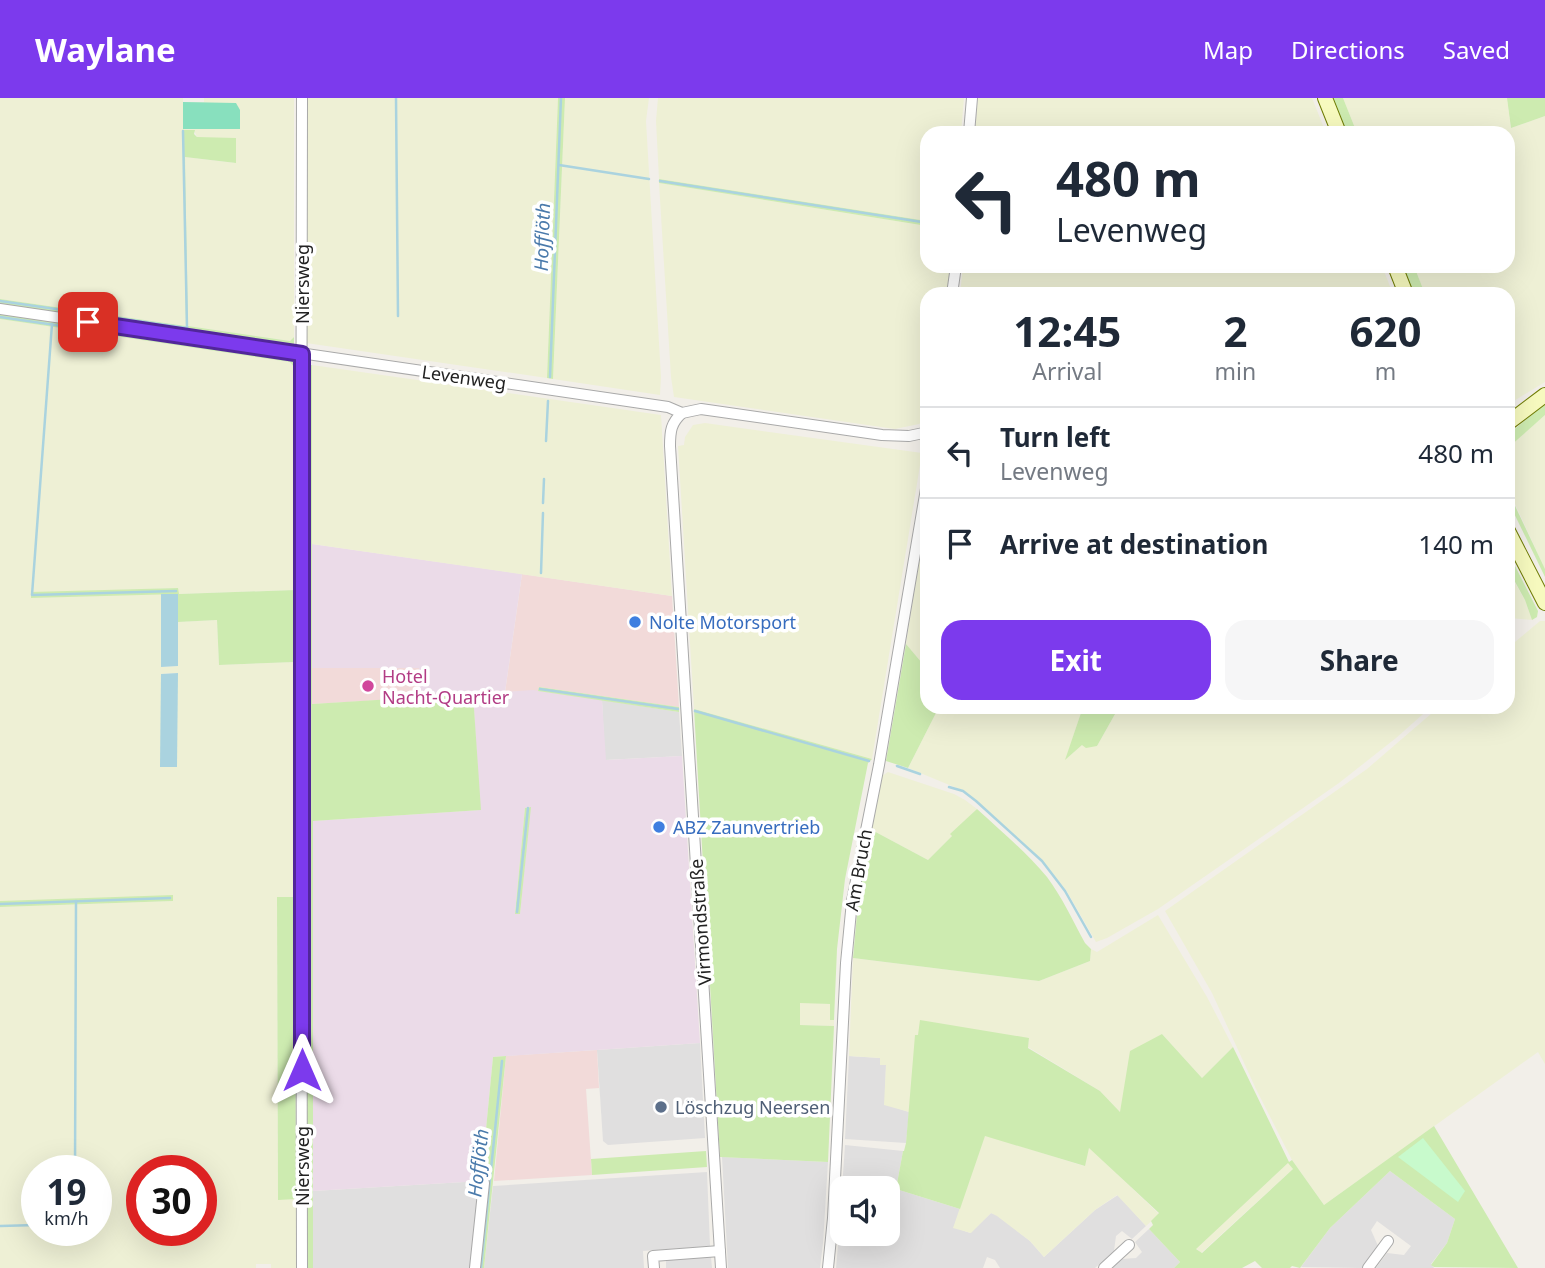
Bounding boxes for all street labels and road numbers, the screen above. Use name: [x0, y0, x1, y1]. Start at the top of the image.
street label: Niersweg: [290, 244, 314, 324]
street label: Levenweg: [420, 359, 508, 395]
street label: Am Bruch: [839, 827, 877, 913]
street label: Virmondstraße: [684, 858, 716, 986]
street label: Niersweg: [290, 1126, 314, 1206]

